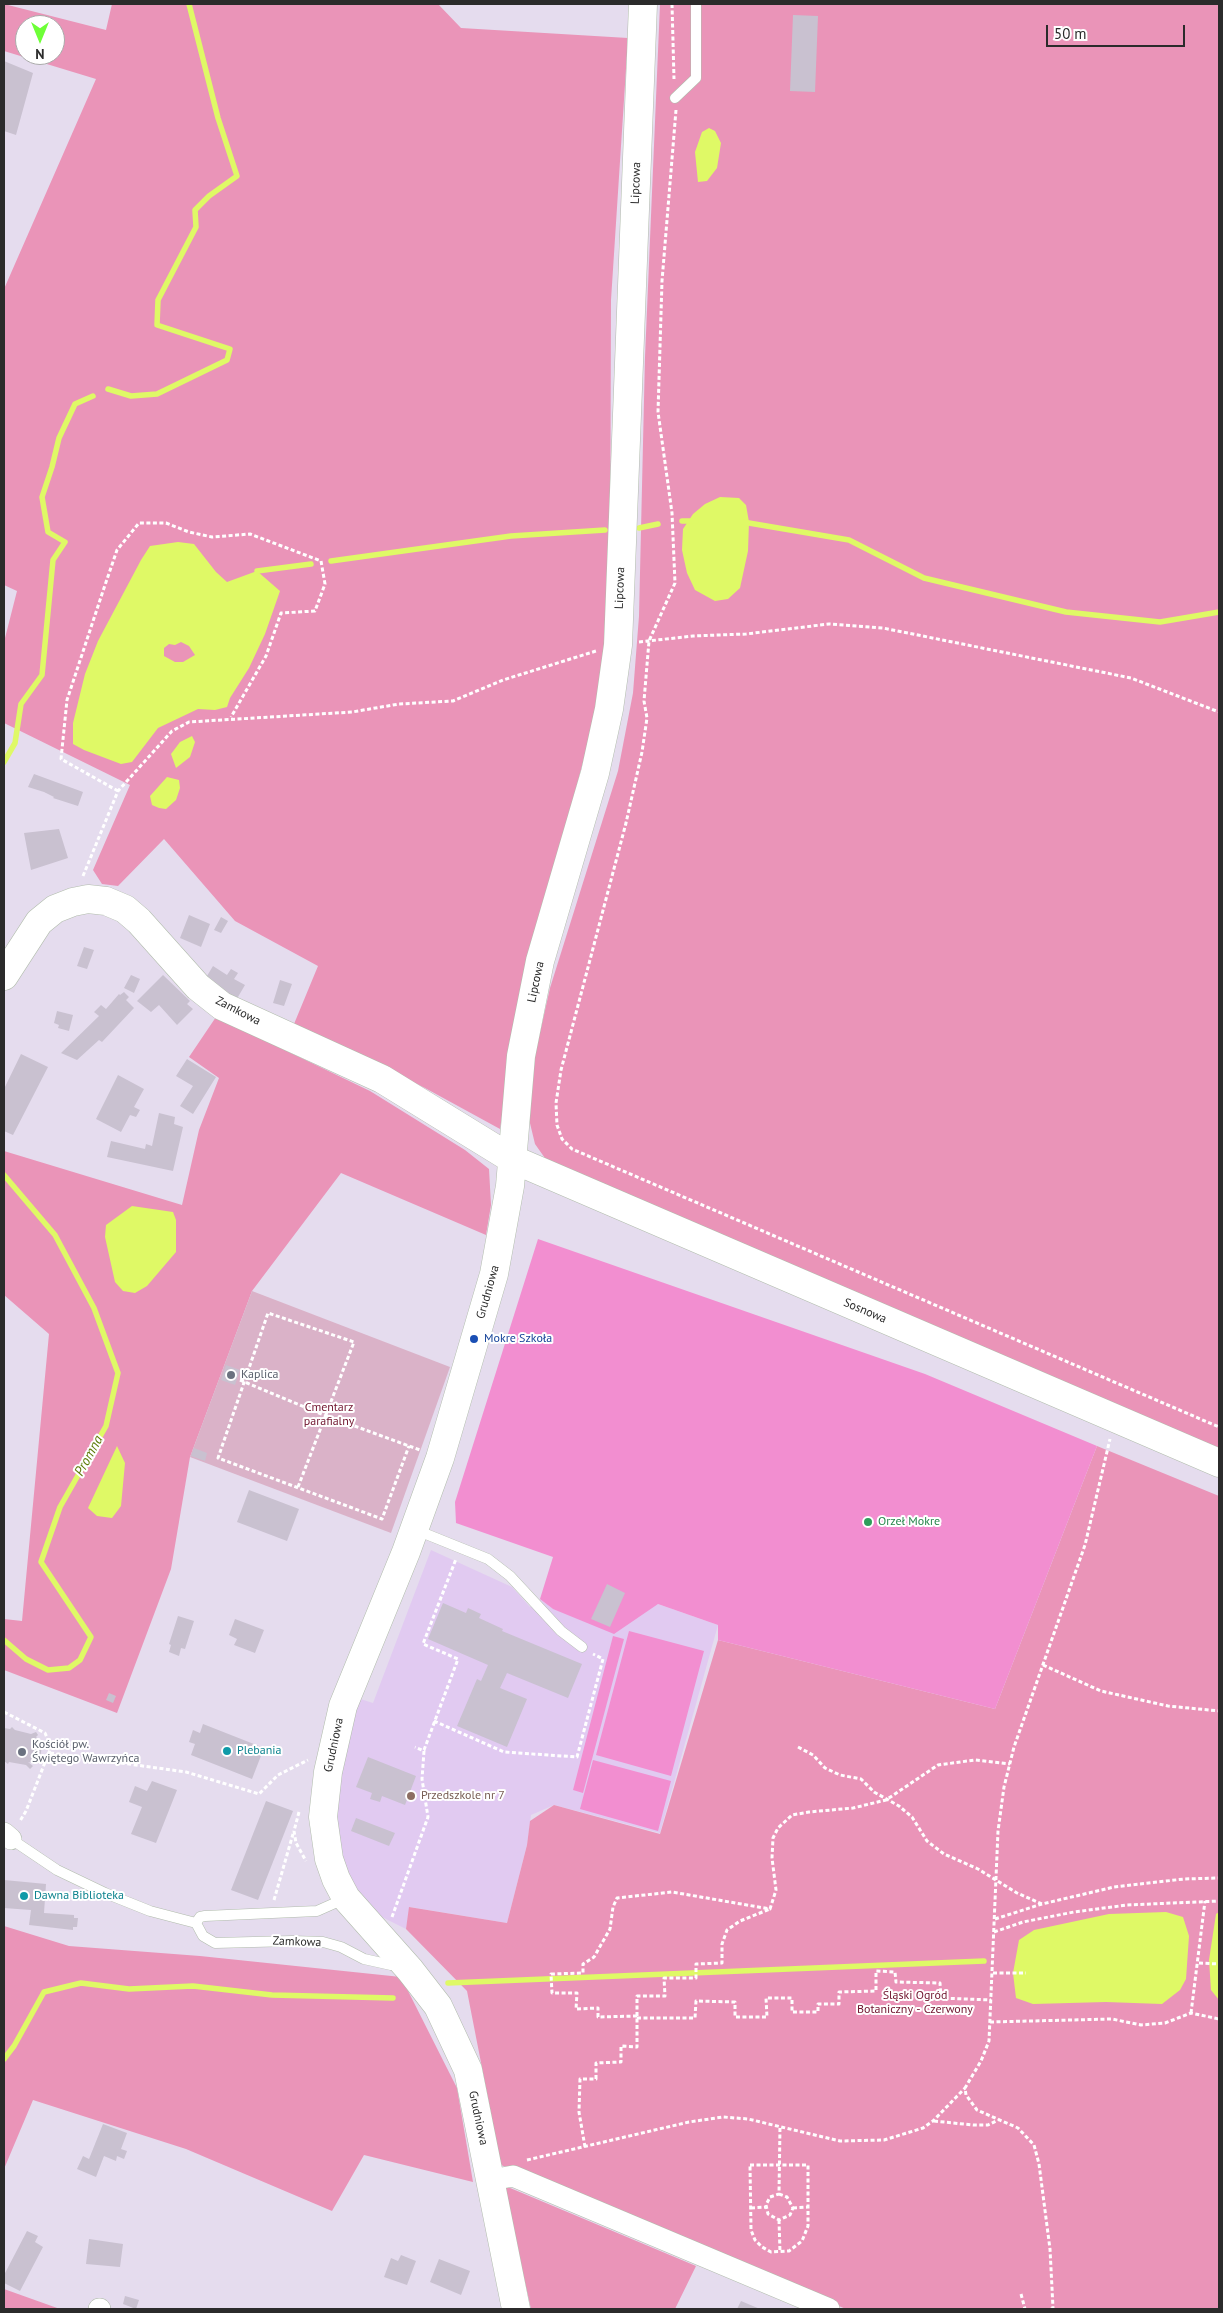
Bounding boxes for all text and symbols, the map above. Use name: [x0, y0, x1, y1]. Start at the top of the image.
north arrow: [15, 15, 65, 65]
scale bar: [1048, 15, 1187, 47]
text: 50 m: [1054, 24, 1087, 43]
text: N: [35, 45, 45, 63]
street label: Lipcowa: [628, 162, 644, 204]
street label: Lipcowa: [612, 567, 628, 609]
street label: Lipcowa: [525, 960, 547, 1004]
street label: Zamkowa: [213, 994, 263, 1028]
street label: Grudniowa: [473, 1263, 503, 1321]
street label: Sosnowa: [841, 1295, 889, 1327]
place label: Mokre Szkoła: [484, 1332, 552, 1346]
marker: Mokre Szkoła: [468, 1333, 480, 1345]
place label: Kaplica: [241, 1368, 279, 1382]
marker: Kaplica: [225, 1369, 237, 1381]
park label: Cmentarz parafialny: [304, 1401, 354, 1429]
water label: Promna: [71, 1433, 107, 1479]
place label: Orzeł Mokre: [878, 1515, 940, 1529]
marker: Orzeł Mokre: [862, 1516, 874, 1528]
street label: Grudniowa: [321, 1717, 347, 1773]
place label: Kościół pw. Świętego Wawrzyńca: [32, 1738, 140, 1766]
place label: Plebania: [237, 1744, 281, 1758]
marker: Plebania: [221, 1745, 233, 1757]
marker: Kościół pw. Świętego Wawrzyńca: [16, 1746, 28, 1758]
place label: Przedszkole nr 7: [421, 1789, 505, 1803]
marker: Przedszkole nr 7: [405, 1790, 417, 1802]
place label: Dawna Biblioteka: [34, 1889, 124, 1903]
marker: Dawna Biblioteka: [18, 1890, 30, 1902]
street label: Zamkowa: [272, 1934, 322, 1950]
park label: Śląski Ogród Botaniczny - Czerwony: [857, 1989, 973, 2017]
street label: Grudniowa: [465, 2090, 491, 2146]

